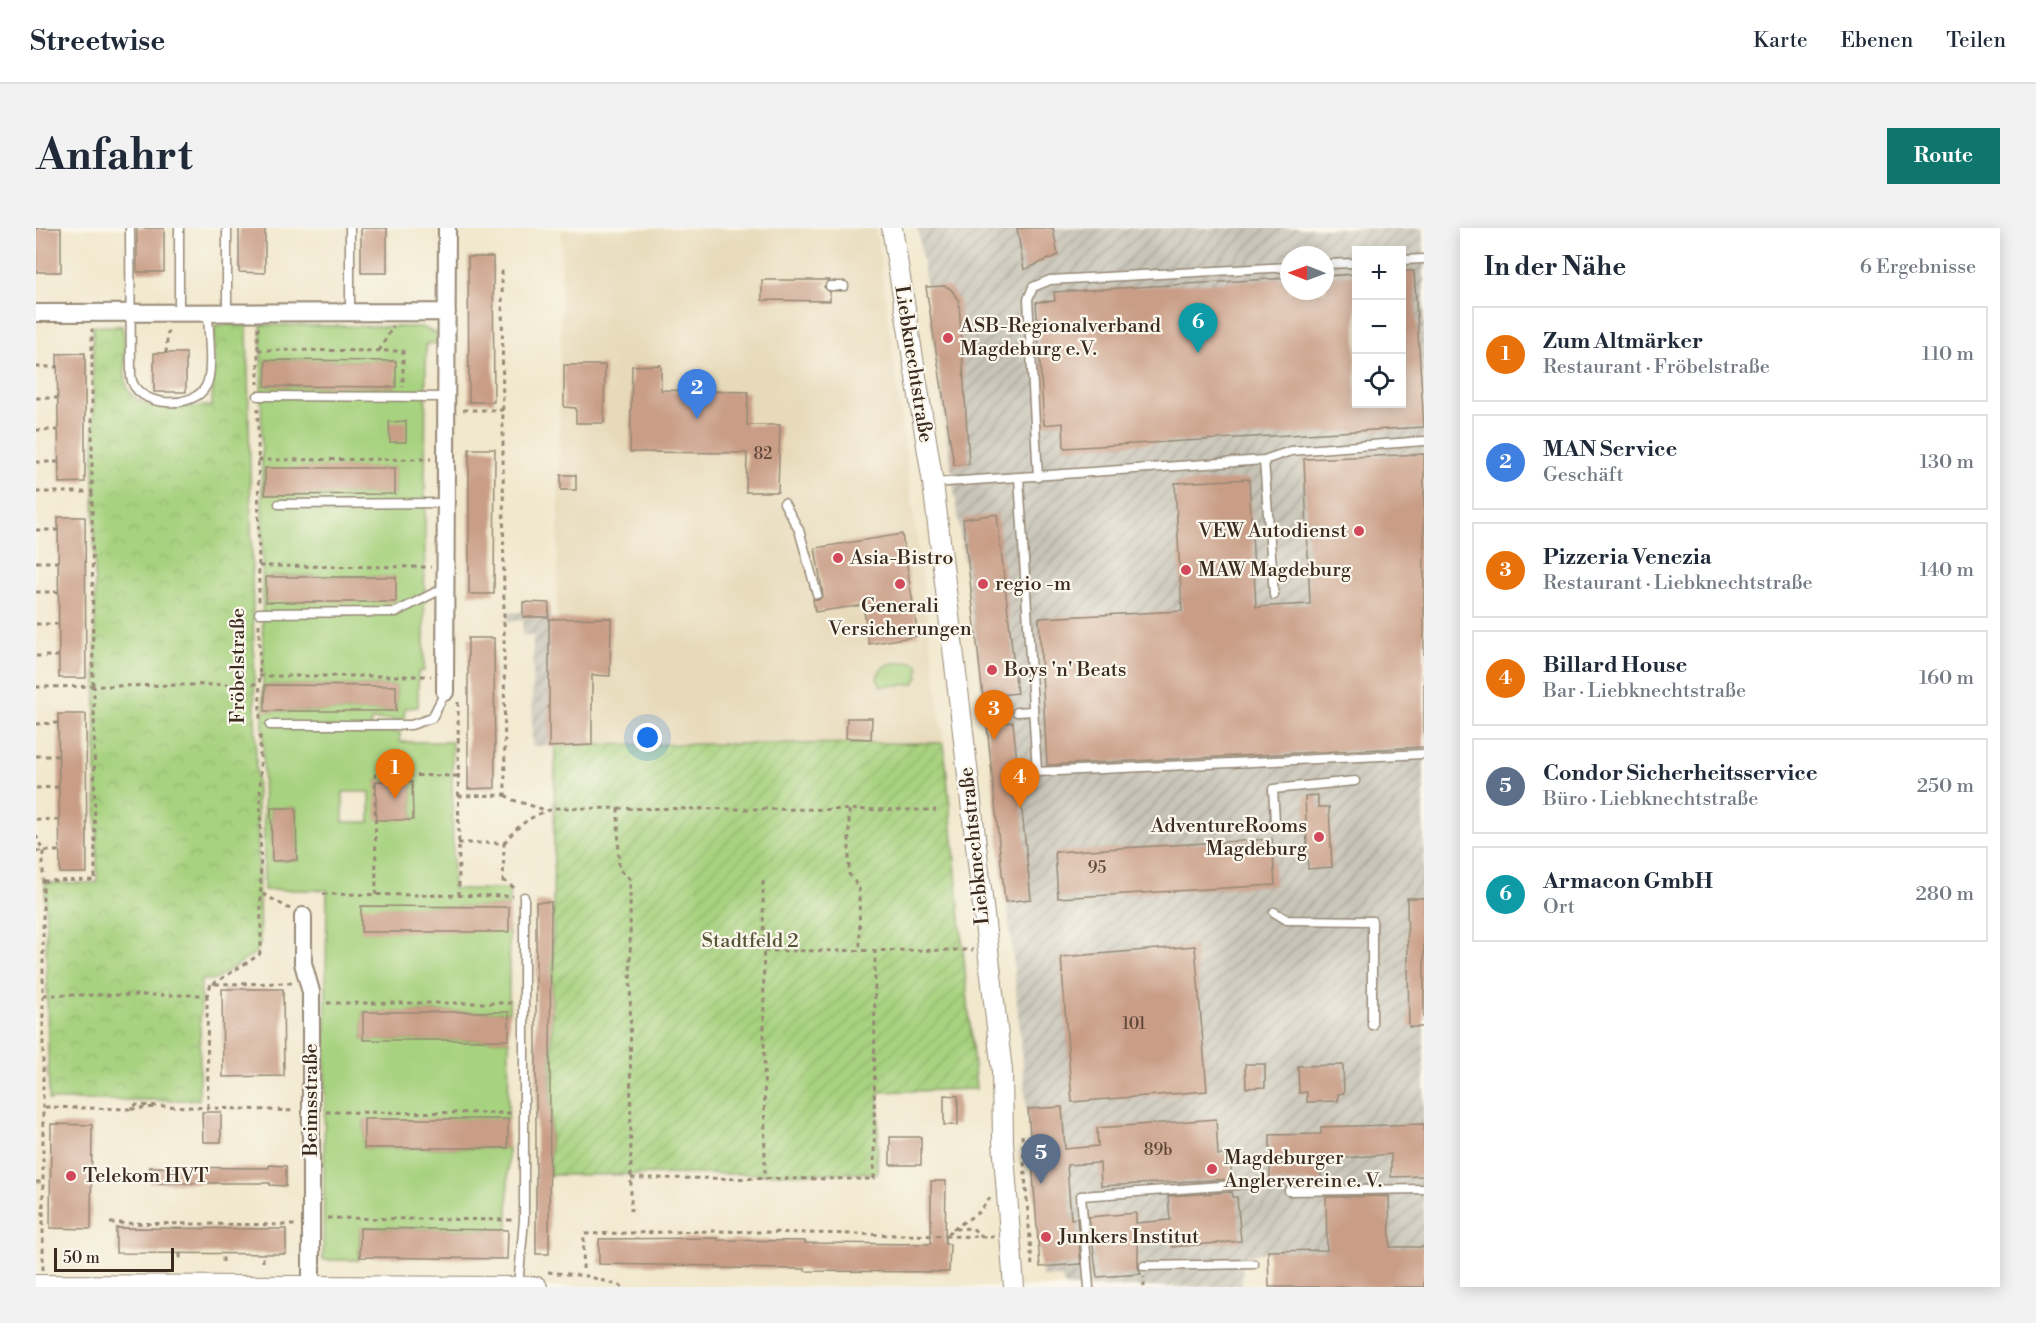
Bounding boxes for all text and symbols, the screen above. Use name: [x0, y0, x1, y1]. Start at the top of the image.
text: Streetwise: [30, 24, 165, 59]
text: Karte: [1753, 28, 1808, 54]
text: Ebenen: [1841, 28, 1913, 54]
text: Teilen: [1946, 28, 2006, 54]
button: Route: [1887, 128, 2000, 184]
text: Anfahrt: [36, 130, 193, 183]
north arrow: [1280, 246, 1334, 300]
map controls: [1352, 246, 1406, 408]
button: +: [1352, 246, 1406, 300]
text: In der Nähe: [1484, 251, 1626, 283]
text: 6 Ergebnisse: [1860, 255, 1976, 280]
street label: Liebknechtstraße: [888, 284, 938, 444]
button: −: [1352, 300, 1406, 354]
pin: 6: [1178, 304, 1218, 353]
place label: ASB-Regionalverband Magdeburg e.V.: [959, 314, 1161, 362]
text: Zum Altmärker: [1543, 328, 1703, 355]
marker: ASB-Regionalverband Magdeburg e.V.: [941, 331, 955, 345]
text: 1: [1501, 342, 1510, 367]
text: 110 m: [1922, 342, 1974, 367]
button: locate: [1352, 354, 1406, 408]
text: Restaurant · Fröbelstraße: [1543, 355, 1770, 380]
pin: 2: [678, 370, 716, 419]
text: MAN Service: [1543, 436, 1677, 463]
house number: 82: [754, 444, 772, 464]
text: 2: [1499, 450, 1512, 475]
text: 130 m: [1919, 450, 1974, 475]
text: Geschäft: [1543, 463, 1624, 488]
place label: VEW Autodienst: [1197, 519, 1347, 544]
marker: VEW Autodienst: [1352, 524, 1366, 538]
text: Pizzeria Venezia: [1543, 544, 1712, 571]
place label: Asia-Bistro: [849, 546, 953, 571]
marker: Asia-Bistro: [831, 551, 845, 565]
place label: MAW Magdeburg: [1198, 558, 1352, 583]
text: 3: [1499, 558, 1512, 583]
text: 140 m: [1919, 558, 1974, 583]
marker: MAW Magdeburg: [1179, 563, 1193, 577]
text: Restaurant · Liebknechtstraße: [1543, 571, 1813, 596]
place label: regio -m: [995, 572, 1072, 597]
marker: Generali Versicherungen: [893, 577, 907, 591]
marker: regio -m: [976, 577, 990, 591]
place label: Generali Versicherungen: [827, 594, 972, 642]
street label: Fröbelstraße: [226, 608, 251, 724]
text: Billard House: [1543, 652, 1687, 679]
place label: Boys 'n' Beats: [1003, 658, 1127, 683]
marker: Boys 'n' Beats: [985, 663, 999, 677]
text: 4: [1499, 666, 1512, 691]
text: 160 m: [1919, 666, 1974, 691]
text: Bar · Liebknechtstraße: [1543, 679, 1746, 704]
pin: 3: [974, 690, 1014, 740]
your location: [633, 723, 662, 752]
pin: 1: [376, 750, 414, 799]
pin: 4: [1000, 758, 1040, 808]
text: Condor Sicherheitsservice: [1543, 760, 1817, 787]
street label: Liebknechtstraße: [954, 766, 996, 926]
text: 5: [1499, 774, 1512, 799]
text: 250 m: [1917, 774, 1974, 799]
text: Büro · Liebknechtstraße: [1543, 787, 1758, 812]
place label: AdventureRooms Magdeburg: [1150, 814, 1308, 862]
marker: AdventureRooms Magdeburg: [1312, 830, 1326, 844]
house number: 95: [1088, 858, 1106, 878]
text: Armacon GmbH: [1543, 868, 1713, 895]
text: 6: [1499, 882, 1512, 907]
text: 280 m: [1915, 882, 1974, 907]
text: Ort: [1543, 895, 1575, 920]
park label: Stadtfeld 2: [701, 929, 799, 954]
house number: 101: [1122, 1014, 1146, 1034]
street label: Beimsstraße: [299, 1043, 324, 1158]
pin: 5: [1022, 1134, 1060, 1184]
house number: 89b: [1144, 1140, 1172, 1160]
place label: Magdeburger Anglerverein e. V.: [1223, 1146, 1382, 1194]
marker: Magdeburger Anglerverein e. V.: [1205, 1162, 1219, 1176]
place label: Telekom HVT: [83, 1164, 208, 1189]
marker: Telekom HVT: [64, 1169, 78, 1183]
place label: Junkers Institut: [1057, 1225, 1199, 1250]
marker: Junkers Institut: [1039, 1230, 1053, 1244]
scale bar: [54, 1245, 174, 1272]
text: 50 m: [63, 1248, 100, 1268]

